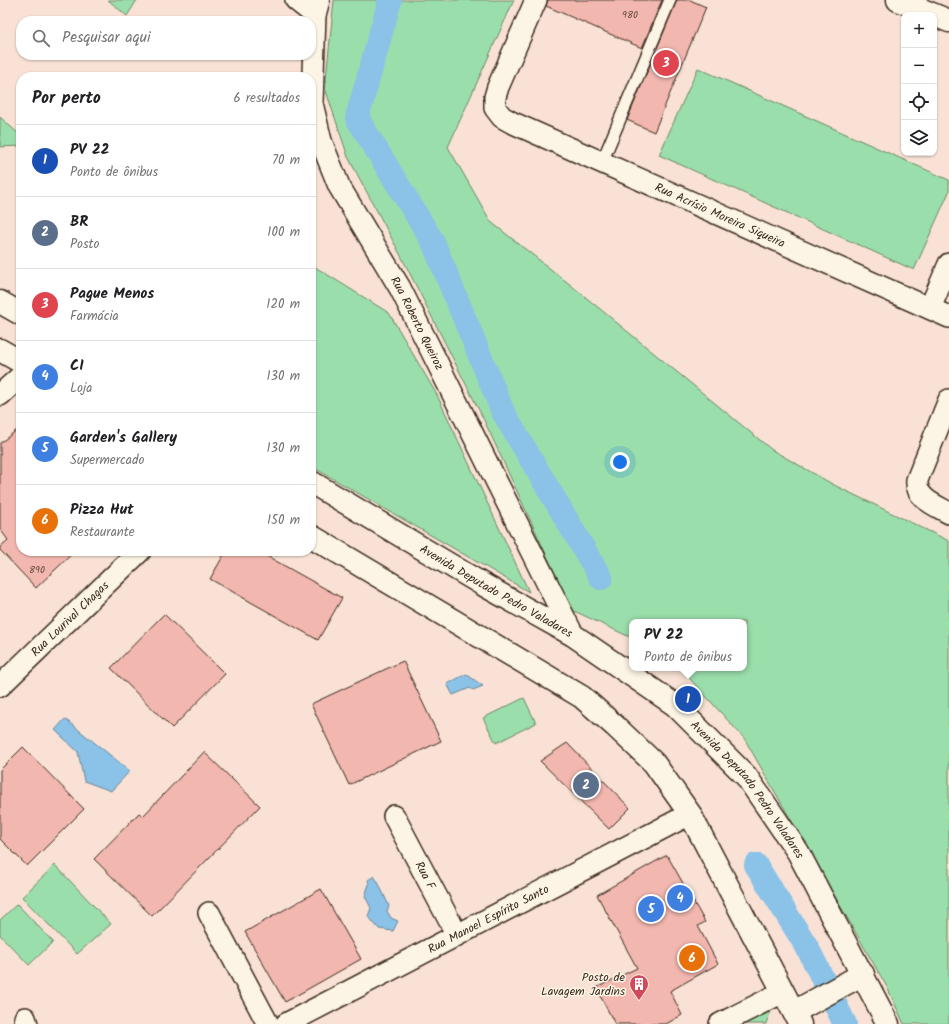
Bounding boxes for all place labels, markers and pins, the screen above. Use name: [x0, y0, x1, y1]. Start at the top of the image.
pin: 3: [653, 48, 679, 78]
pin: 1: [675, 684, 701, 714]
pin: 2: [573, 770, 599, 800]
pin: 4: [667, 883, 693, 913]
pin: 5: [638, 894, 664, 924]
pin: 6: [679, 943, 705, 973]
place label: Posto de Lavagem Jardins: [541, 968, 626, 1001]
building icon: Posto de Lavagem Jardins: [628, 973, 650, 1001]

